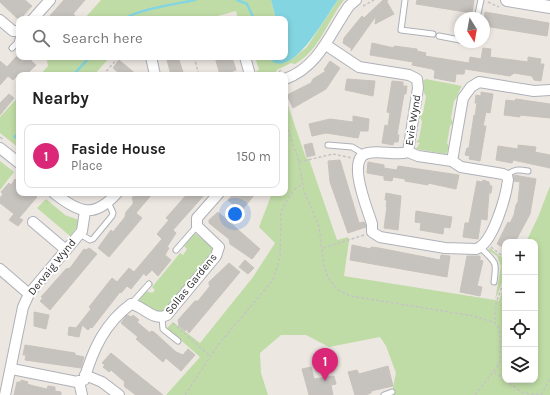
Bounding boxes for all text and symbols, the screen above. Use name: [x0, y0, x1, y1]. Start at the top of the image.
north arrow: [454, 12, 490, 48]
search box: [16, 16, 288, 60]
icon: search: [30, 27, 52, 49]
text: Search here: [62, 29, 143, 47]
text: Nearby: [32, 88, 89, 108]
street label: Evie Wynd: [403, 94, 423, 146]
text: Faside House: [71, 140, 166, 158]
text: 1: [44, 149, 48, 164]
text: 150 m: [236, 149, 271, 164]
text: Place: [71, 158, 102, 173]
your location: [225, 204, 245, 224]
street label: Dervaig Wynd: [25, 236, 79, 298]
map controls: [502, 239, 538, 383]
button: +: [502, 239, 538, 275]
street label: Sollas Gardens: [162, 251, 220, 317]
button: −: [502, 275, 538, 311]
button: locate: [502, 311, 538, 347]
button: layers: [502, 347, 538, 383]
pin: 1: [312, 348, 338, 381]

